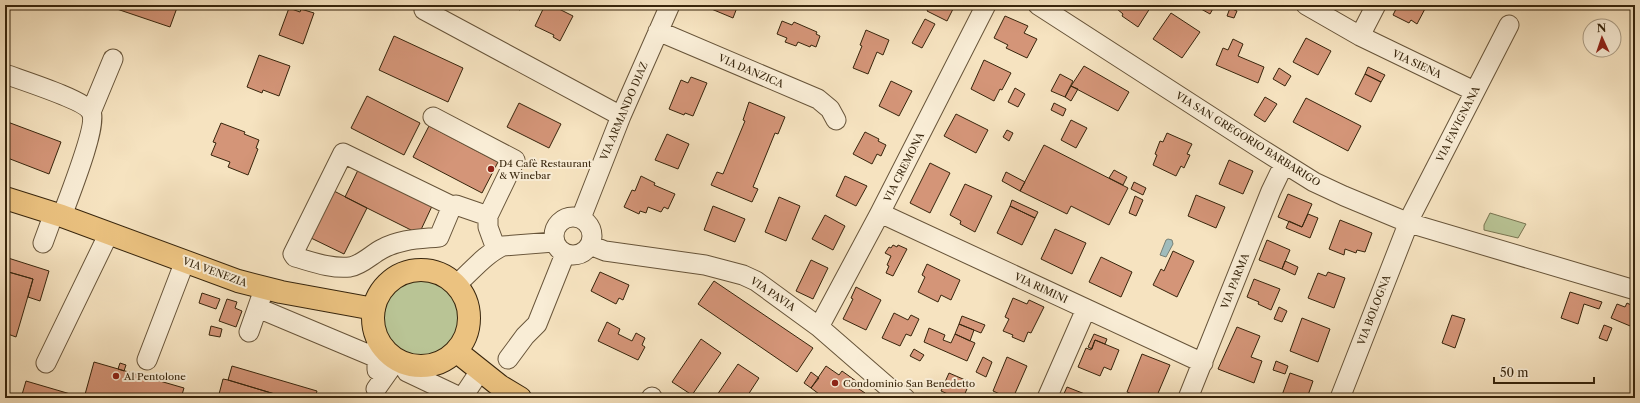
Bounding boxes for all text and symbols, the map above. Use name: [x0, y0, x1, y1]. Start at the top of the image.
north arrow: [1582, 18, 1622, 58]
text: N: [1596, 21, 1607, 35]
street label: VIA SIENA: [1389, 46, 1444, 81]
street label: VIA DANZICA: [715, 51, 786, 91]
street label: VIA ARMANDO DIAZ: [597, 60, 651, 163]
street label: VIA FAVIGNANA: [1433, 83, 1483, 165]
street label: VIA SAN GREGORIO BARBARIGO: [1172, 88, 1323, 189]
street label: VIA CREMONA: [880, 129, 927, 205]
place label: D4 Cafè Restaurant & Winebar: [499, 157, 592, 182]
marker: D4 Cafè Restaurant & Winebar: [486, 164, 496, 174]
street label: VIA PARMA: [1218, 251, 1252, 312]
street label: VIA VENEZIA: [180, 254, 249, 290]
street label: VIA RIMINI: [1011, 270, 1070, 306]
street label: VIA BOLOGNA: [1354, 272, 1394, 348]
street label: VIA PAVIA: [747, 274, 799, 314]
scale bar: [1494, 359, 1594, 385]
text: 50 m: [1500, 365, 1529, 380]
place label: Al Pentolone: [123, 370, 186, 383]
marker: Al Pentolone: [111, 371, 121, 381]
place label: Condominio San Benedetto: [843, 377, 975, 390]
marker: Condominio San Benedetto: [830, 378, 840, 388]

